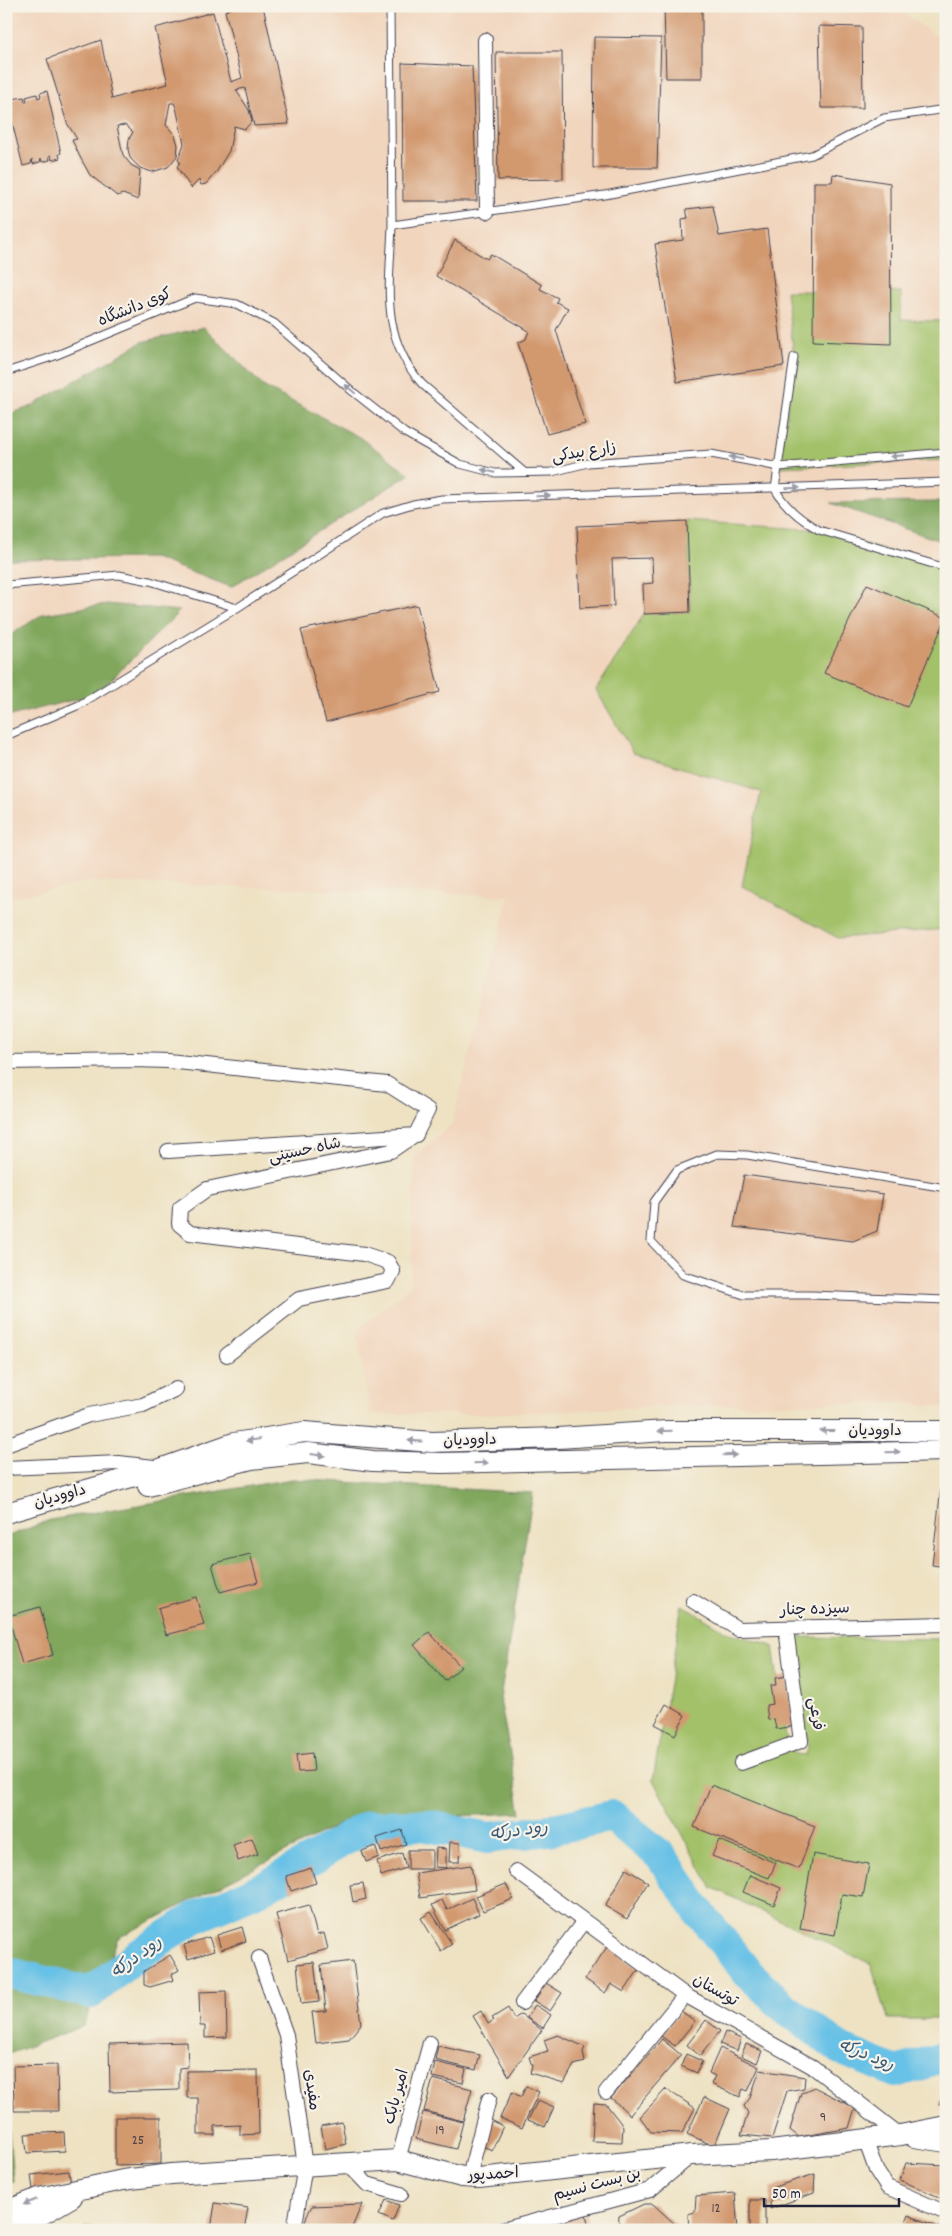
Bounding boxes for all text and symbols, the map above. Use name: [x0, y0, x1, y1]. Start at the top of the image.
street label: کوی دانشگاه: [95, 283, 175, 333]
one-way arrow: [344, 384, 357, 395]
street label: زارع بیدکی: [550, 437, 618, 469]
one-way arrow: [889, 452, 905, 460]
one-way arrow: [728, 454, 744, 462]
one-way arrow: [481, 467, 496, 475]
one-way arrow: [785, 484, 801, 492]
one-way arrow: [536, 492, 552, 500]
street label: شاه حسینی: [267, 1132, 343, 1170]
street label: داوودیان: [848, 1420, 902, 1443]
one-way arrow: [656, 1427, 672, 1435]
one-way arrow: [819, 1427, 835, 1435]
street label: داوودیان: [443, 1429, 497, 1453]
one-way arrow: [245, 1436, 261, 1444]
one-way arrow: [407, 1437, 423, 1445]
one-way arrow: [885, 1448, 901, 1456]
one-way arrow: [311, 1451, 327, 1459]
one-way arrow: [723, 1451, 739, 1459]
one-way arrow: [473, 1459, 489, 1467]
street label: داوودیان: [31, 1479, 89, 1515]
street label: سیزده چنار: [778, 1597, 850, 1623]
street label: فرعی: [801, 1696, 829, 1732]
water label: رود درکه: [489, 1816, 549, 1848]
water label: رود درکه: [106, 1931, 168, 1985]
street label: توتستان: [688, 1969, 742, 2013]
water label: رود درکه: [834, 2034, 898, 2079]
street label: امیر بابک: [379, 2067, 415, 2127]
street label: مفیدی: [297, 2068, 325, 2112]
house number: 9: [820, 2108, 826, 2128]
house number: 19: [435, 2121, 445, 2141]
house number: 25: [132, 2131, 144, 2151]
street label: احمدپور: [466, 2162, 519, 2188]
street label: بن بست نسیم: [550, 2162, 644, 2208]
scale bar: [764, 2176, 900, 2208]
text: 50 m: [772, 2184, 801, 2206]
one-way arrow: [22, 2198, 37, 2206]
house number: 12: [711, 2199, 721, 2219]

